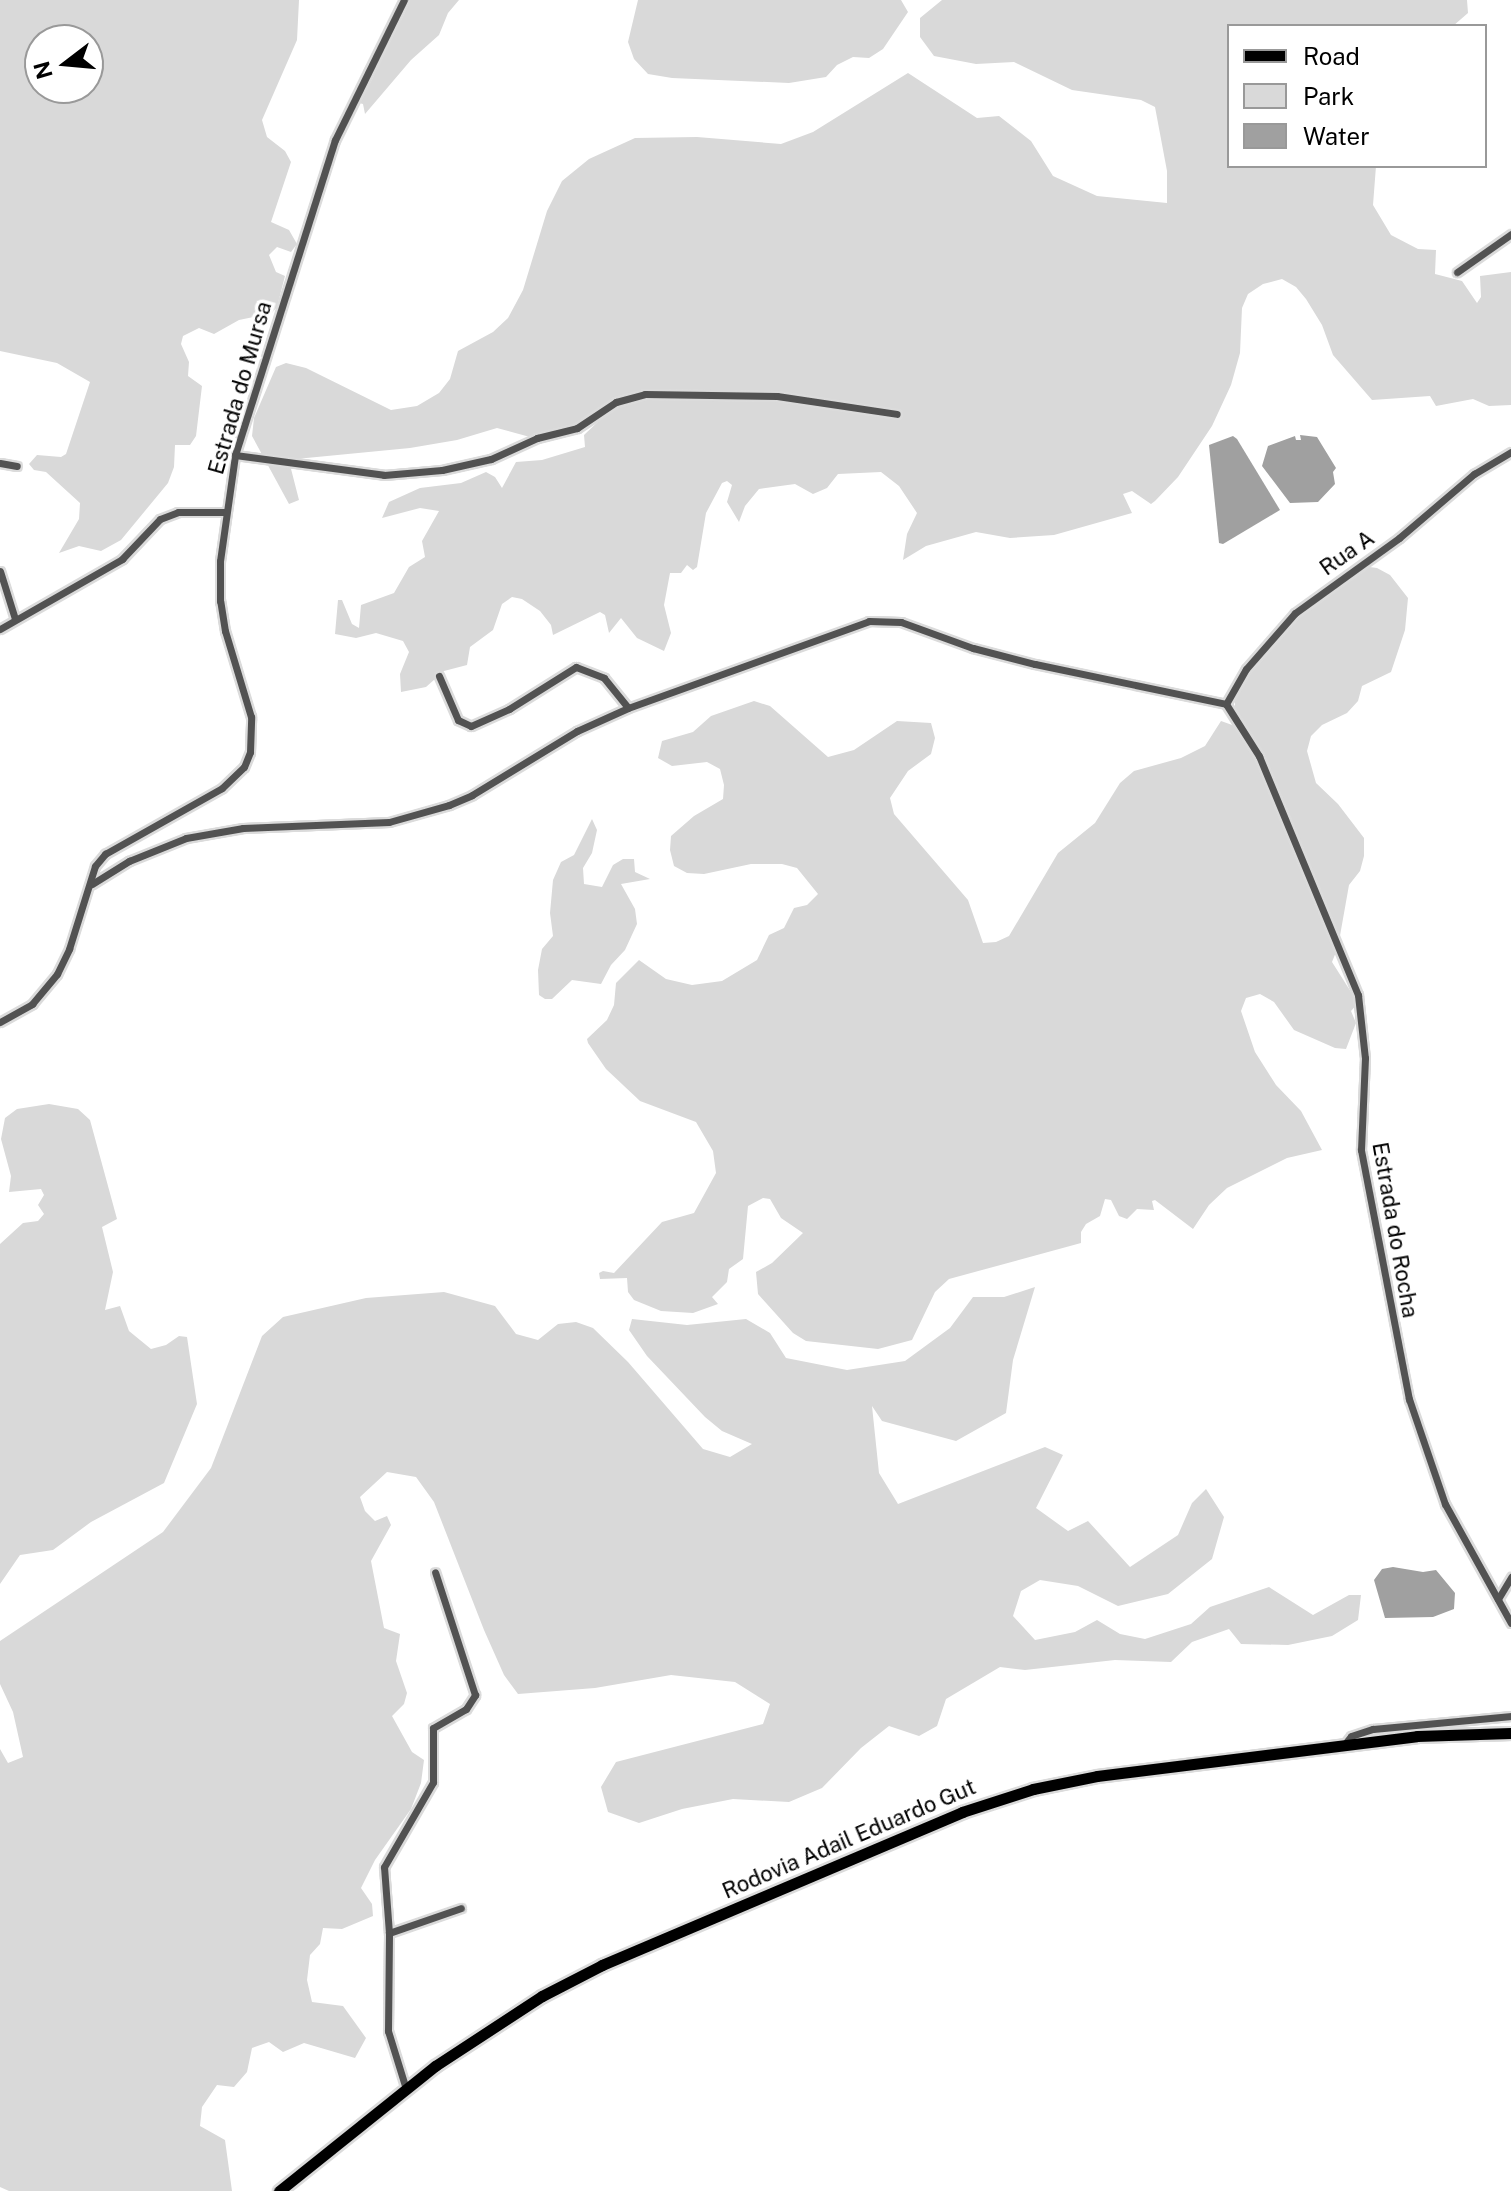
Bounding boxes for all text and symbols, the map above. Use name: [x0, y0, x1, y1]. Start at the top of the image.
north arrow: [24, 24, 104, 104]
legend: [1227, 24, 1487, 168]
text: Road: [1303, 42, 1360, 70]
text: N: [28, 58, 58, 82]
text: Park: [1303, 82, 1354, 110]
text: Water: [1303, 122, 1370, 150]
street label: Estrada do Mursa: [203, 298, 277, 478]
street label: Rua A: [1315, 525, 1379, 581]
street label: Estrada do Rocha: [1367, 1140, 1423, 1320]
street label: Rodovia Adail Eduardo Gut: [718, 1774, 980, 1904]

